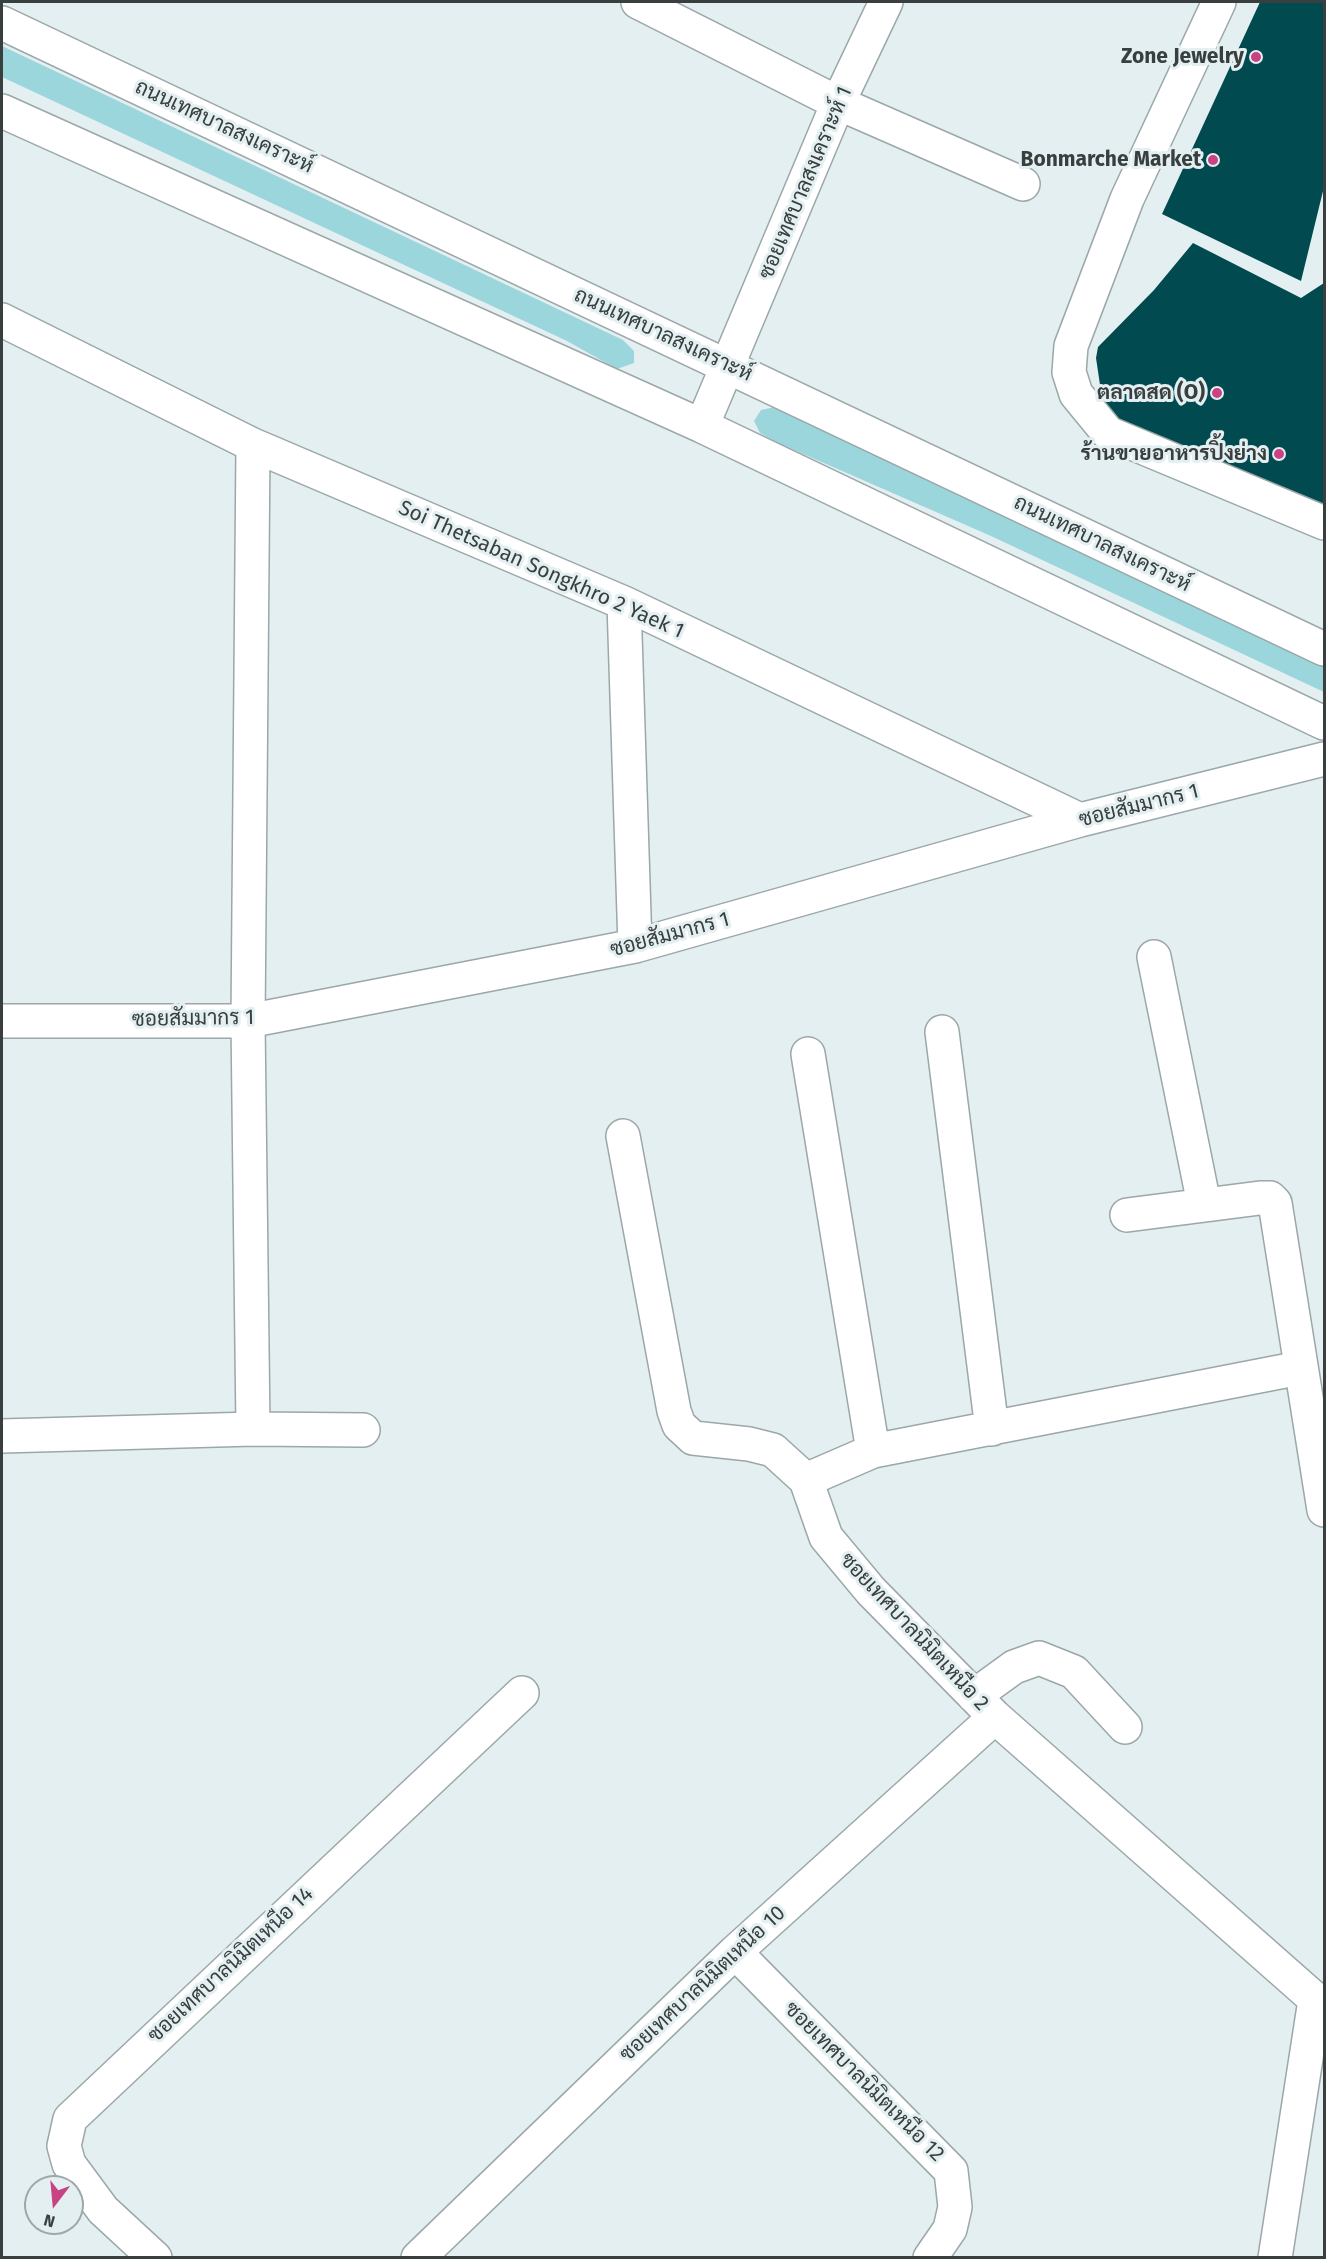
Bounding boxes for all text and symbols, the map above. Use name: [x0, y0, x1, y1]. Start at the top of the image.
place label: Zone Jewelry: [1121, 44, 1244, 70]
marker: Zone Jewelry: [1249, 50, 1263, 64]
street label: ถนนเทศบาลสงเคราะห์: [131, 75, 317, 179]
street label: ซอยเทศบาลสงเคราะห์ 1: [754, 83, 858, 283]
place label: Bonmarche Market: [1020, 147, 1201, 173]
marker: Bonmarche Market: [1206, 153, 1220, 167]
street label: ถนนเทศบาลสงเคราะห์: [570, 283, 756, 387]
place label: ตลาดสด (O): [1097, 380, 1205, 406]
marker: ตลาดสด (O): [1210, 386, 1224, 400]
place label: ร้านขายอาหารปิ้งย่าง: [1080, 441, 1267, 467]
marker: ร้านขายอาหารปิ้งย่าง: [1272, 447, 1286, 461]
street label: ถนนเทศบาลสงเคราะห์: [1009, 490, 1195, 598]
street label: Soi Thetsaban Songkhro 2 Yaek 1: [395, 496, 687, 644]
street label: ซอยสัมมากร 1: [1077, 779, 1201, 833]
street label: ซอยสัมมากร 1: [608, 907, 732, 963]
street label: ซอยสัมมากร 1: [132, 1005, 254, 1033]
street label: ซอยเทศบาลนิมิตเหนือ 2: [834, 1548, 994, 1716]
street label: ซอยเทศบาลนิมิตเหนือ 14: [143, 1882, 319, 2048]
street label: ซอยเทศบาลนิมิตเหนือ 10: [615, 1901, 791, 2067]
street label: ซอยเทศบาลนิมิตเหนือ 12: [779, 1997, 949, 2167]
north arrow: [24, 2175, 84, 2235]
text: N: [42, 2210, 57, 2231]

